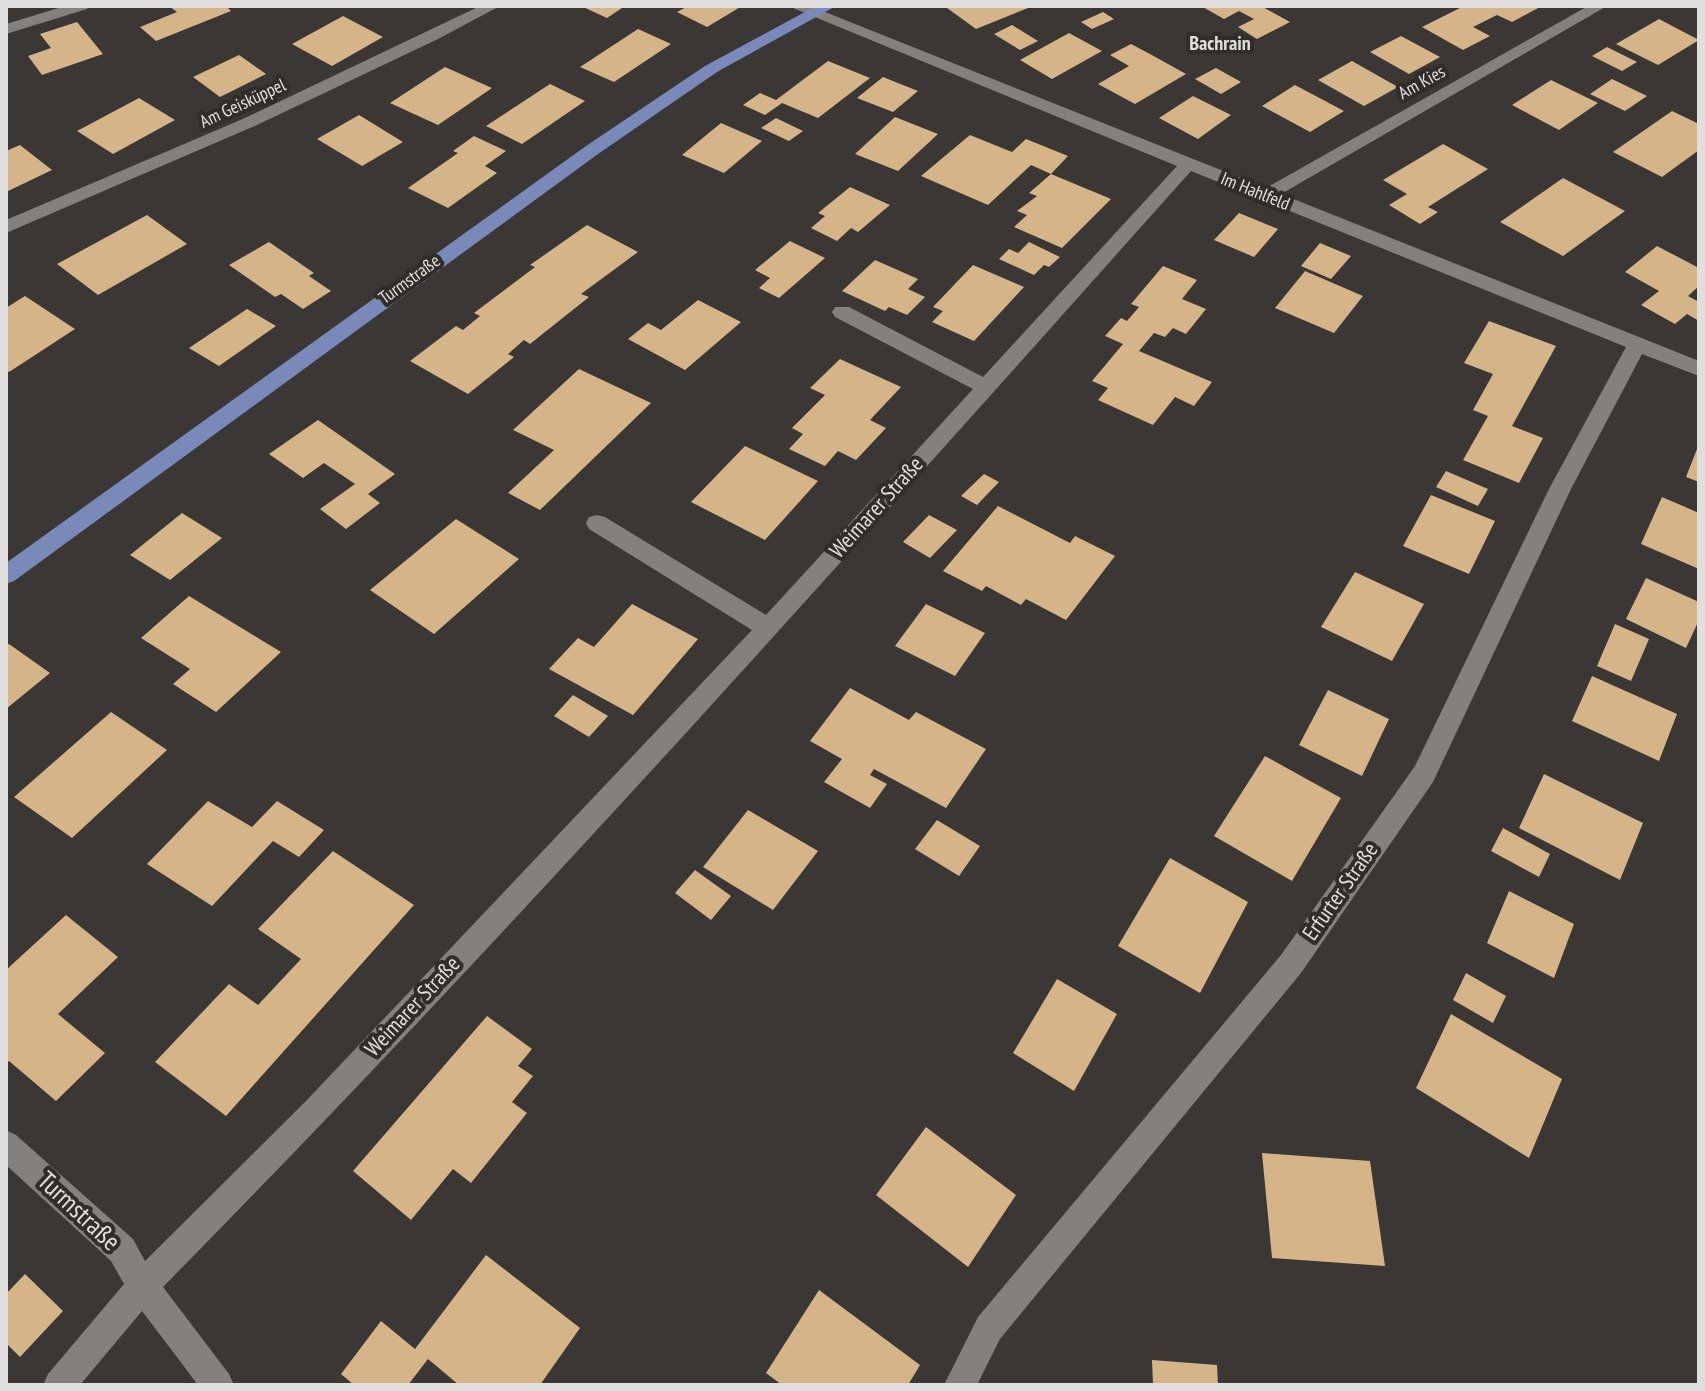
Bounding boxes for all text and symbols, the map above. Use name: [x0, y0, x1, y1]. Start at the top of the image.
district label: Bachrain: [1189, 32, 1251, 56]
street label: Am Kies: [1395, 61, 1449, 105]
street label: Am Geisküppel: [197, 75, 289, 133]
street label: Im Hahlfeld: [1217, 168, 1293, 216]
street label: Turmstraße: [375, 251, 445, 309]
street label: Weimarer Straße: [825, 452, 929, 564]
street label: Erfurter Straße: [1298, 838, 1384, 946]
street label: Weimarer Straße: [360, 952, 466, 1062]
street label: Turmstraße: [30, 1166, 126, 1258]

